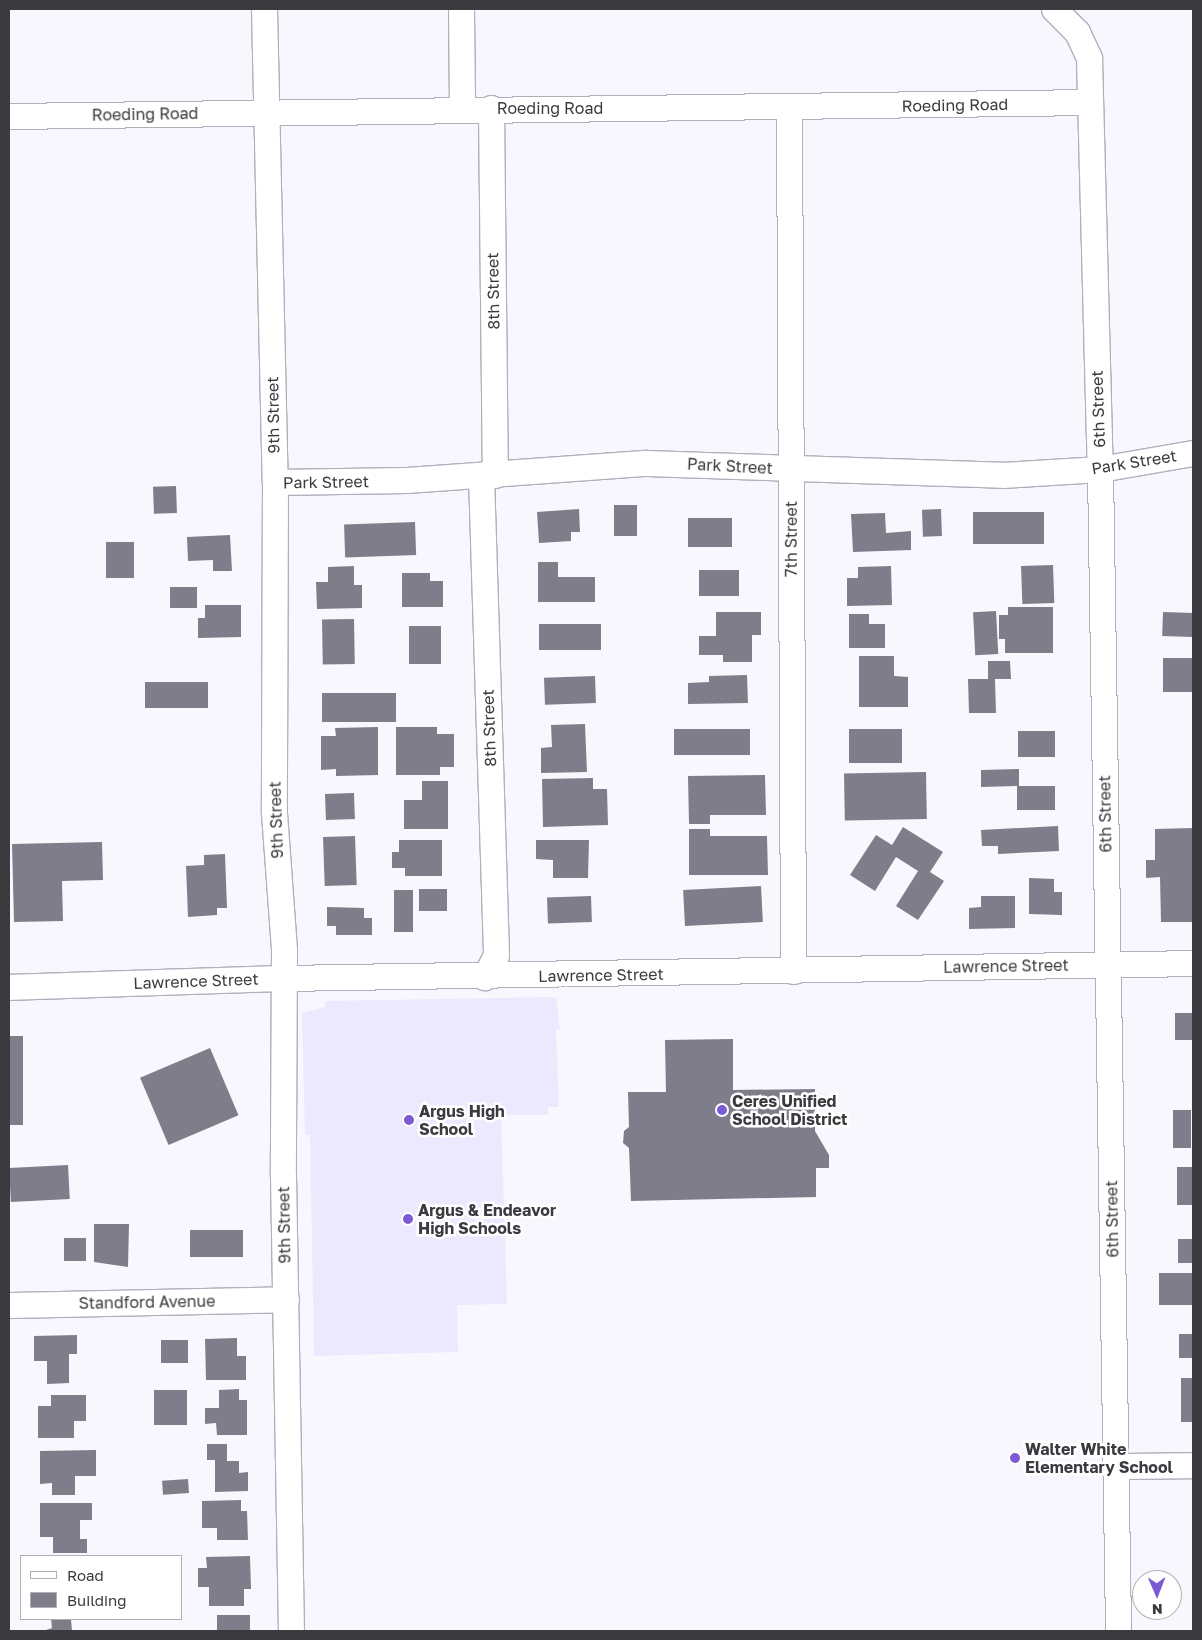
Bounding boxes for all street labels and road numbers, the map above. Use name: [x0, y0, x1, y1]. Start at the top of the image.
street label: Roeding Road: [902, 94, 1008, 116]
street label: Roeding Road: [497, 98, 603, 118]
street label: Roeding Road: [92, 103, 198, 125]
street label: 8th Street: [483, 252, 503, 330]
street label: 6th Street: [1087, 370, 1109, 448]
street label: 9th Street: [263, 376, 283, 454]
street label: Park Street: [1090, 446, 1178, 478]
street label: Park Street: [687, 454, 773, 478]
street label: Park Street: [283, 472, 369, 492]
street label: 7th Street: [781, 501, 801, 577]
street label: 8th Street: [478, 689, 500, 767]
street label: 6th Street: [1095, 775, 1115, 853]
street label: 9th Street: [265, 781, 287, 859]
street label: Lawrence Street: [943, 955, 1069, 977]
street label: Lawrence Street: [538, 964, 664, 986]
street label: Lawrence Street: [133, 969, 259, 993]
street label: 6th Street: [1102, 1180, 1122, 1258]
street label: 9th Street: [274, 1186, 294, 1264]
street label: Standford Avenue: [78, 1291, 216, 1313]

